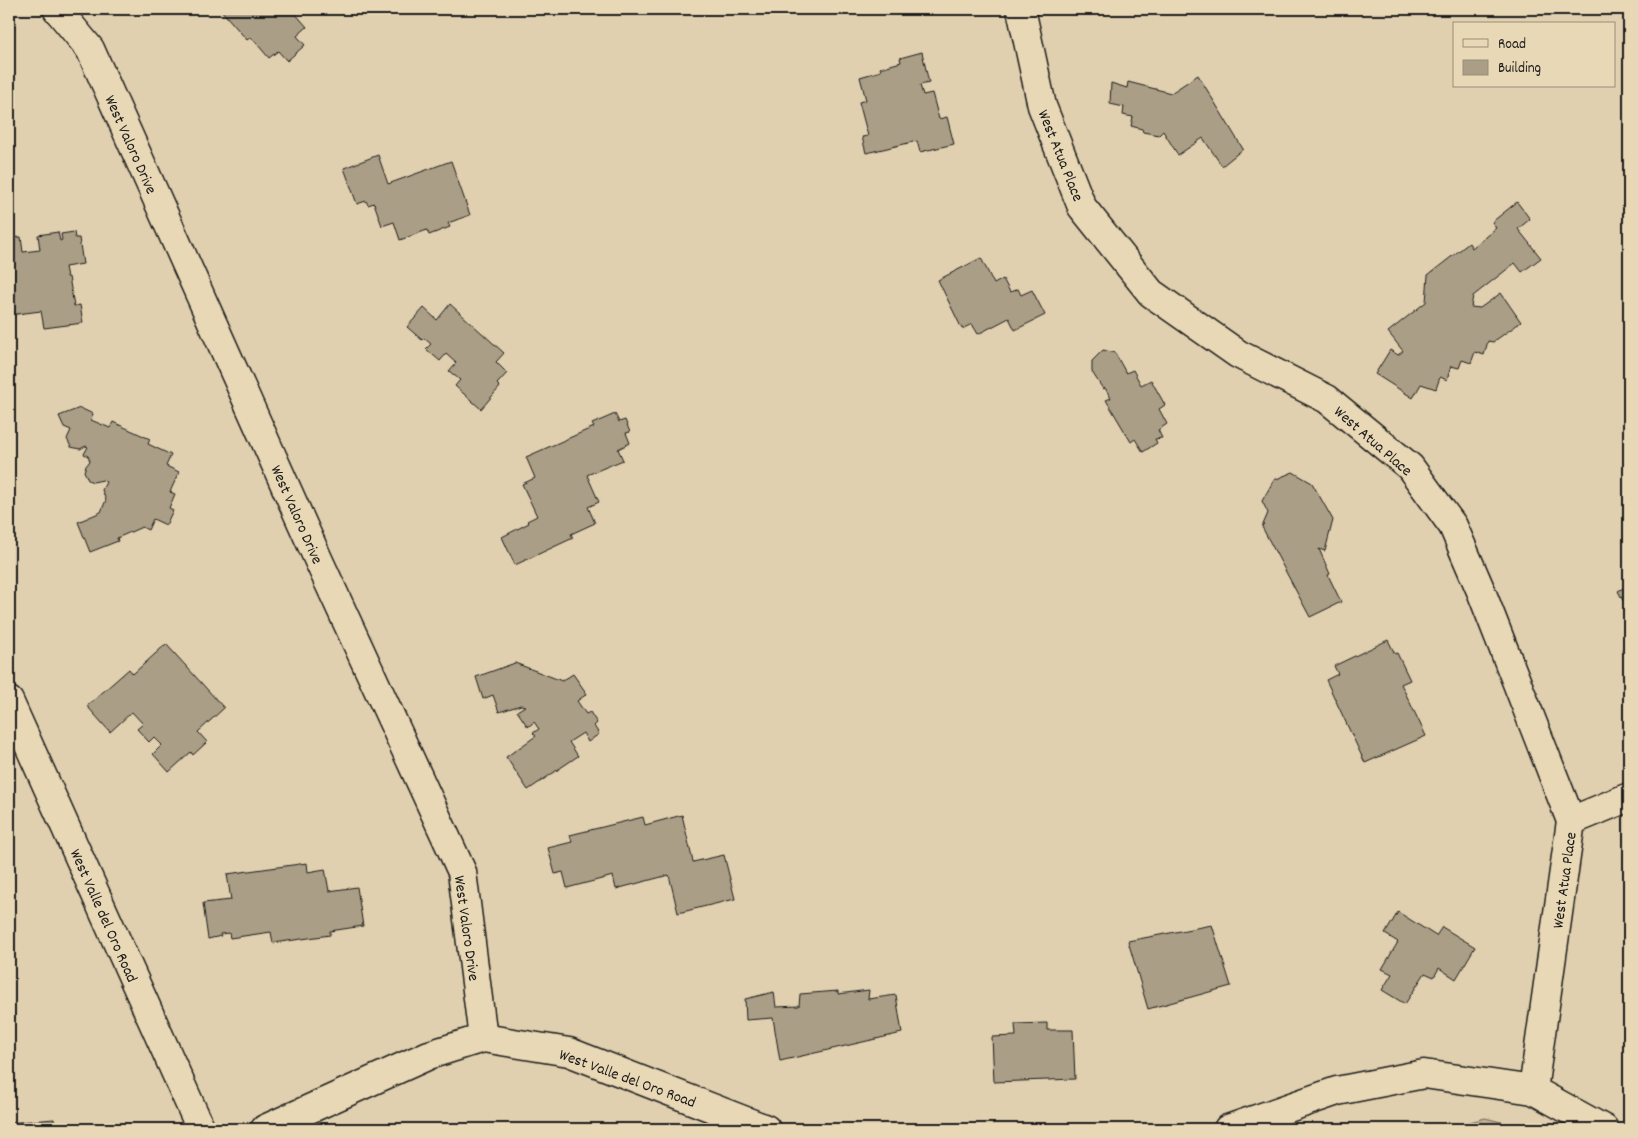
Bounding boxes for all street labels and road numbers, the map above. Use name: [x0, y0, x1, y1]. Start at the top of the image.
street label: West Valoro Drive: [98, 92, 162, 198]
street label: West Atua Place: [1031, 107, 1089, 205]
street label: West Atua Place: [1328, 401, 1417, 482]
street label: West Valoro Drive: [264, 462, 328, 568]
street label: West Atua Place: [1547, 831, 1584, 930]
street label: West Valle del Oro Road: [63, 846, 142, 986]
street label: West Valoro Drive: [447, 874, 484, 983]
street label: West Valle del Oro Road: [556, 1044, 699, 1115]

